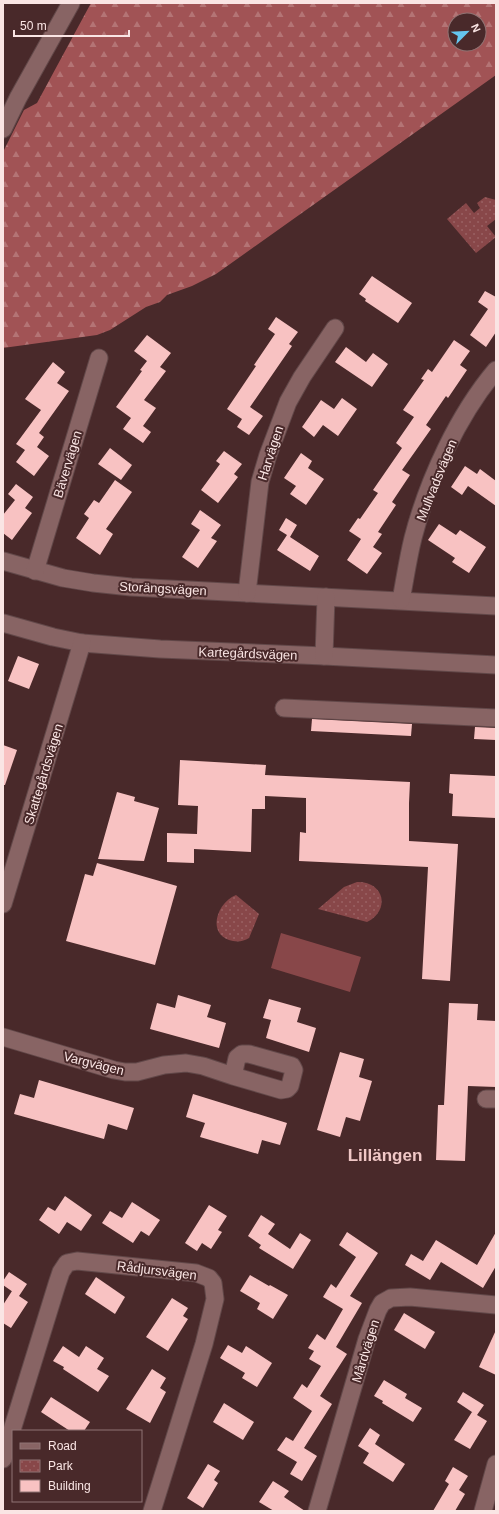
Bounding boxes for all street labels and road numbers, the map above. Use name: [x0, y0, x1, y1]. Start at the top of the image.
street label: Harvägen: [255, 424, 286, 482]
street label: Bävervägen: [50, 429, 85, 500]
street label: Mullvadsvägen: [413, 437, 460, 523]
street label: Storängsvägen: [119, 579, 207, 598]
street label: Kartegårdsvägen: [198, 644, 298, 663]
street label: Skattegårdsvägen: [21, 722, 66, 826]
street label: Vargvägen: [62, 1049, 126, 1078]
street label: Rådjursvägen: [116, 1258, 198, 1283]
street label: Mårdvägen: [349, 1318, 382, 1384]

